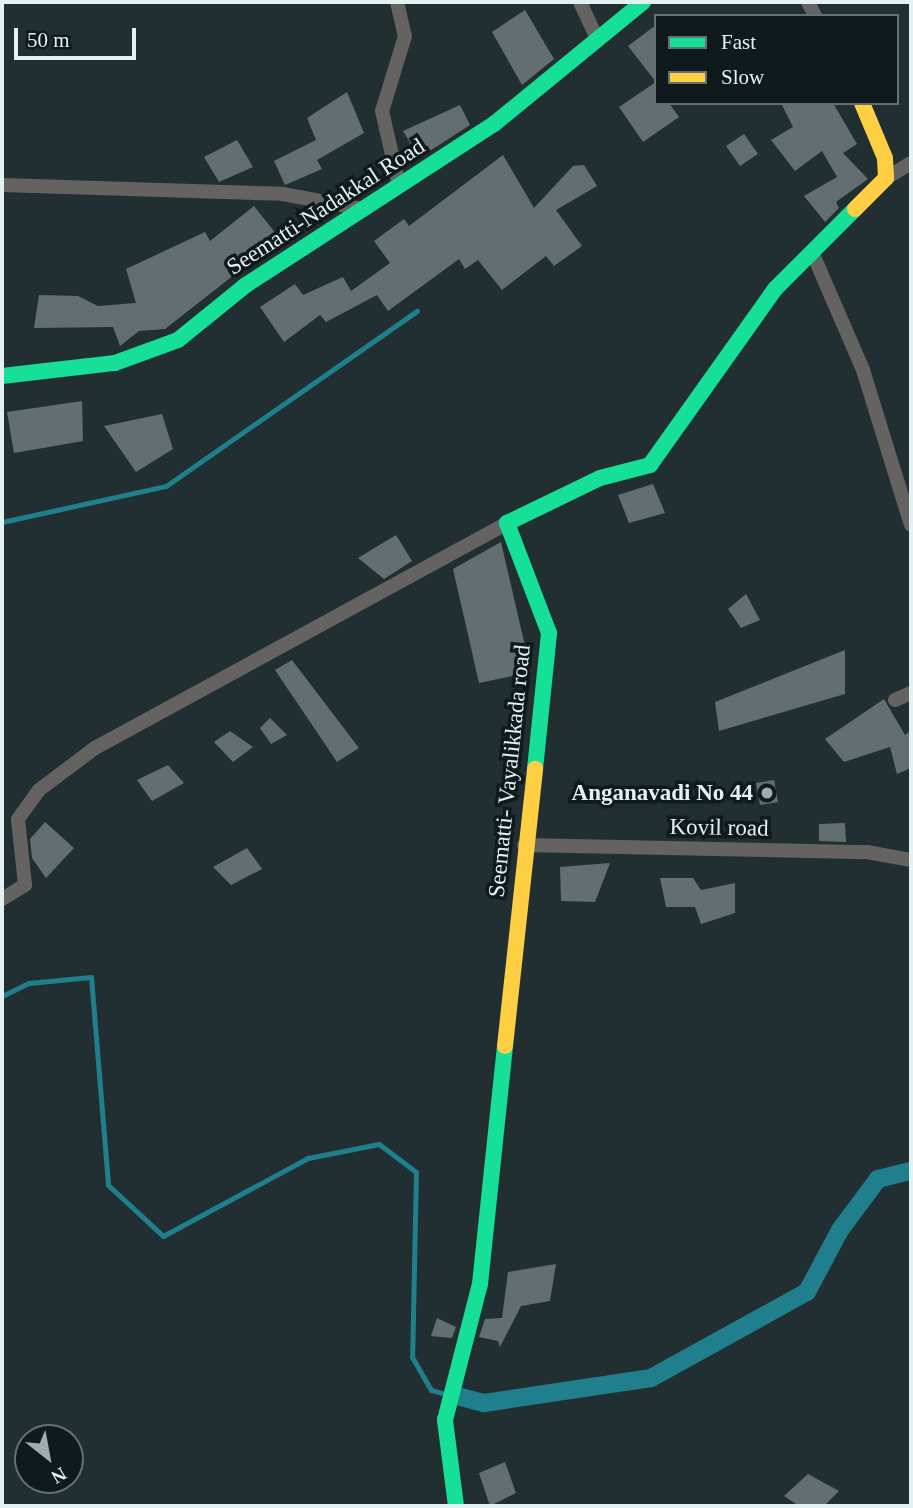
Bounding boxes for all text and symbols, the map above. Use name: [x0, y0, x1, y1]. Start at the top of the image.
scale bar: [18, 14, 140, 58]
legend: [654, 14, 899, 105]
text: 50 m: [27, 28, 70, 52]
text: Fast: [721, 30, 756, 54]
text: Slow: [721, 65, 764, 89]
street label: Seematti-Nadakkal Road: [222, 133, 430, 281]
street label: Seematti- Vayalikkada road: [483, 643, 537, 899]
place label: Anganavadi No 44: [572, 779, 753, 807]
marker: Anganavadi No 44: [759, 785, 775, 801]
street label: Kovil road: [669, 813, 769, 843]
north arrow: [14, 1424, 84, 1494]
text: N: [48, 1463, 70, 1488]

